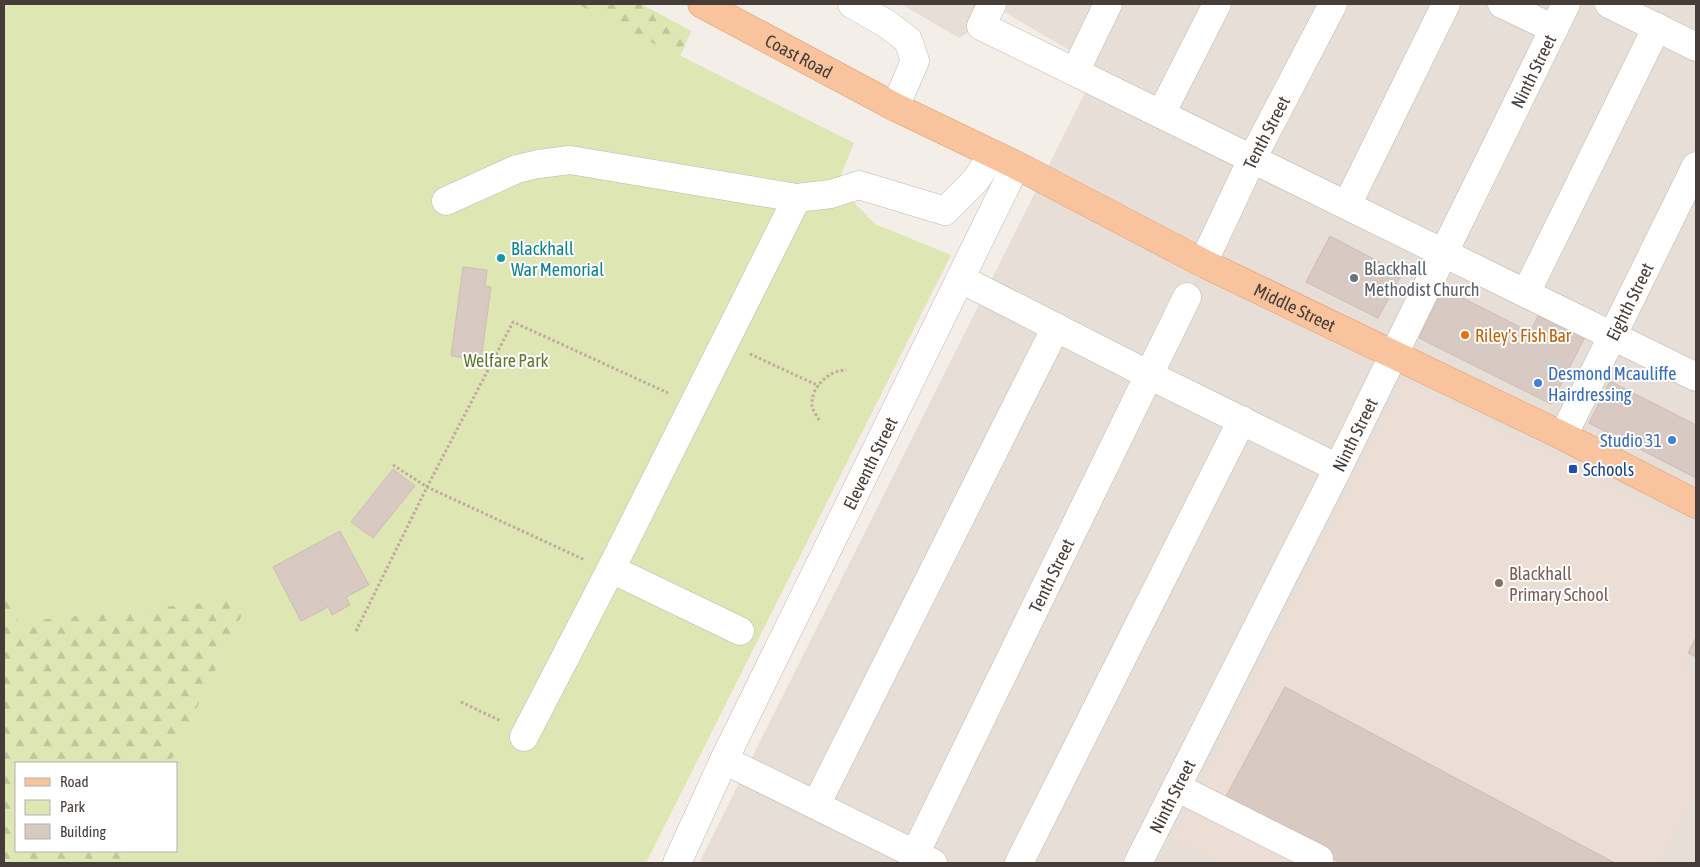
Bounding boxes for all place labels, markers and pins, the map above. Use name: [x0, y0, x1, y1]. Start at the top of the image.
place label: Blackhall War Memorial: [511, 238, 604, 280]
marker: Blackhall War Memorial: [495, 252, 507, 264]
place label: Blackhall Methodist Church: [1364, 258, 1480, 300]
marker: Blackhall Methodist Church: [1348, 272, 1360, 284]
place label: Riley's Fish Bar: [1475, 325, 1572, 346]
marker: Riley's Fish Bar: [1459, 329, 1471, 341]
place label: Desmond Mcauliffe Hairdressing: [1548, 363, 1676, 405]
marker: Desmond Mcauliffe Hairdressing: [1532, 377, 1544, 389]
place label: Studio 31: [1600, 430, 1662, 451]
marker: Studio 31: [1666, 434, 1678, 446]
place label: Schools: [1583, 459, 1634, 480]
marker: Schools: [1567, 463, 1579, 475]
place label: Blackhall Primary School: [1509, 563, 1609, 605]
marker: Blackhall Primary School: [1493, 577, 1505, 589]

